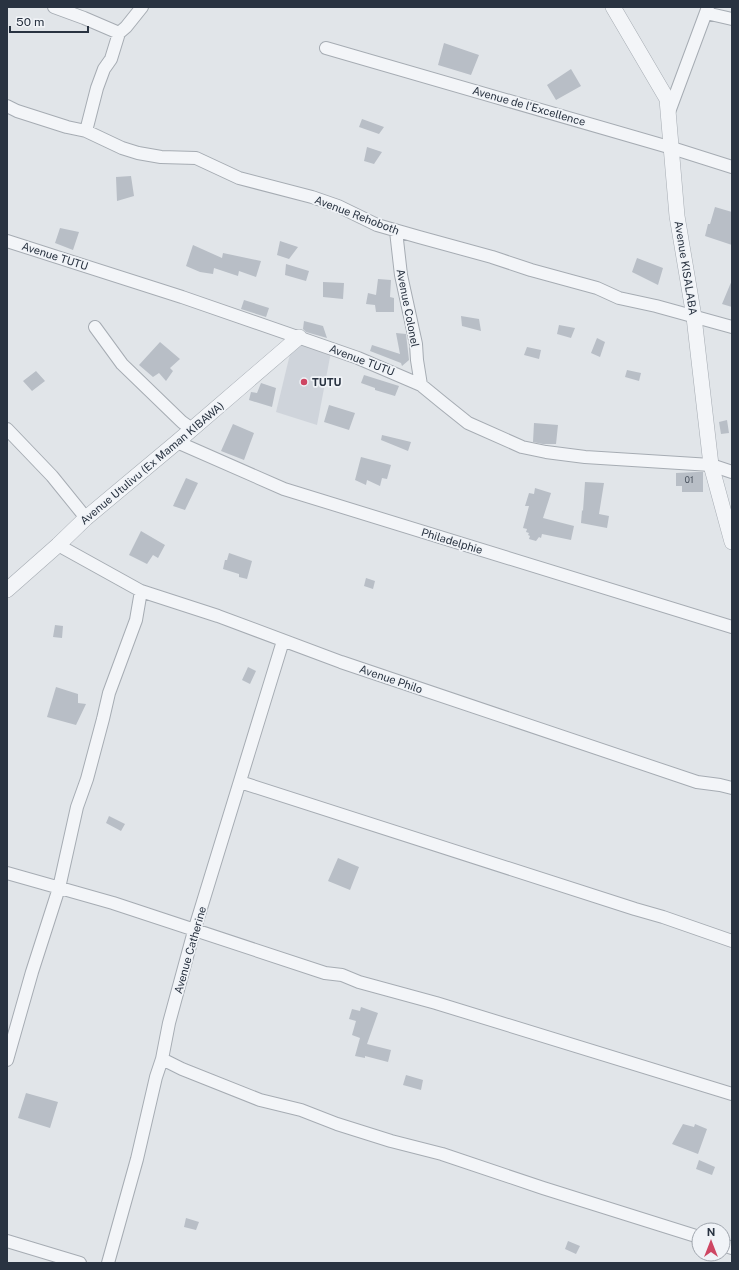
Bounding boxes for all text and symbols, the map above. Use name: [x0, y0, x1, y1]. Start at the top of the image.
scale bar: [10, 8, 88, 34]
text: 50 m: [16, 15, 44, 29]
street label: Avenue de l'Excellence: [471, 84, 587, 128]
street label: Avenue Rehoboth: [313, 193, 401, 237]
street label: Avenue KISALABA: [673, 220, 699, 316]
street label: Avenue TUTU: [20, 240, 90, 272]
street label: Avenue Colonel: [395, 268, 421, 348]
street label: Avenue TUTU: [328, 342, 396, 378]
place label: TUTU: [312, 376, 342, 388]
marker: TUTU: [299, 377, 309, 387]
street label: Avenue Utulivu (Ex Maman KIBAWA): [78, 399, 226, 527]
house number: 01: [684, 474, 694, 485]
street label: Philadelphie: [420, 526, 484, 556]
street label: Avenue Philo: [358, 663, 424, 695]
street label: Avenue Catherine: [172, 905, 208, 995]
north arrow: [691, 1222, 731, 1262]
text: N: [707, 1226, 715, 1238]

